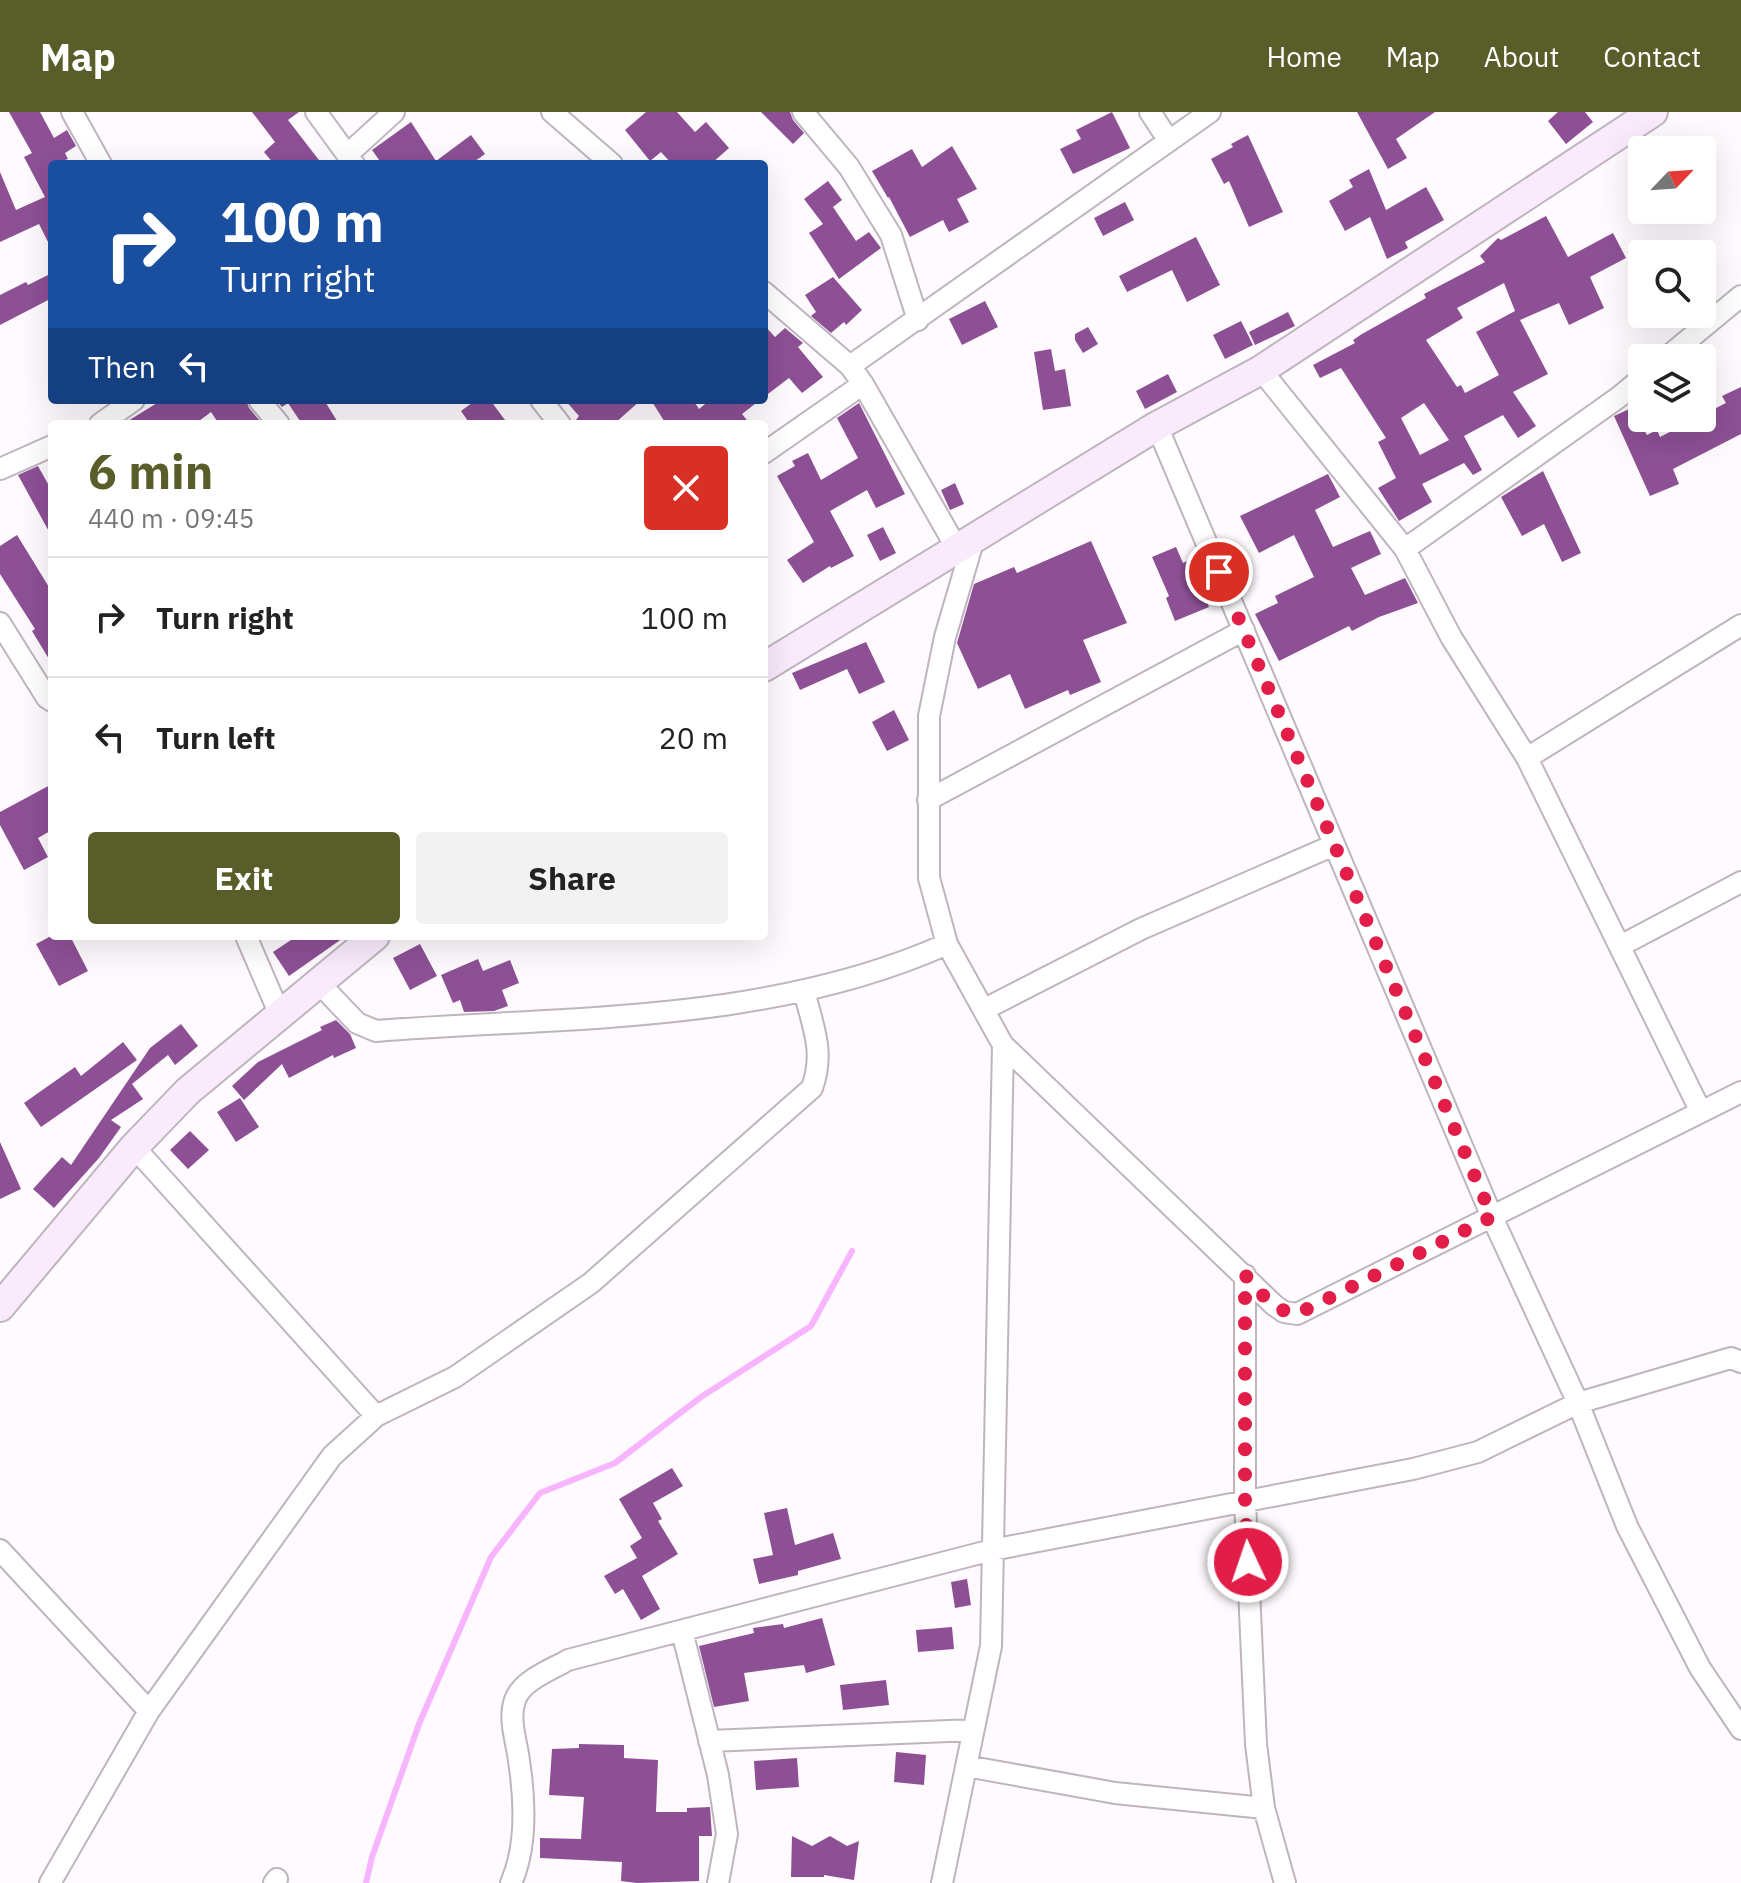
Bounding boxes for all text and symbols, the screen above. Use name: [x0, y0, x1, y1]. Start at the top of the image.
text: Map: [40, 32, 116, 81]
text: Home: [1266, 38, 1342, 75]
text: Map: [1386, 38, 1440, 75]
text: About: [1484, 38, 1559, 75]
text: Contact: [1603, 38, 1701, 75]
north arrow: [1628, 136, 1716, 224]
map controls: [1628, 136, 1716, 432]
text: 100 m: [220, 185, 384, 257]
icon: right: [88, 192, 192, 296]
button: search: [1628, 240, 1716, 328]
text: Turn right: [220, 255, 376, 302]
icon: left: [172, 344, 216, 388]
button: layers: [1628, 344, 1716, 432]
text: Then: [88, 347, 156, 386]
text: 6 min: [88, 440, 213, 502]
button: close: [644, 446, 728, 530]
text: 440 m · 09:45: [88, 501, 254, 535]
pin: [1185, 538, 1253, 606]
icon: arrive: [1197, 550, 1241, 594]
icon: right: [88, 595, 132, 639]
text: Turn right: [156, 598, 294, 637]
text: 100 m: [641, 598, 728, 637]
icon: left: [88, 715, 132, 759]
text: Turn left: [156, 718, 275, 757]
text: 20 m: [659, 718, 728, 757]
button: Exit: [88, 832, 400, 924]
button: Share: [416, 832, 728, 924]
position arrow: [1206, 1520, 1290, 1604]

